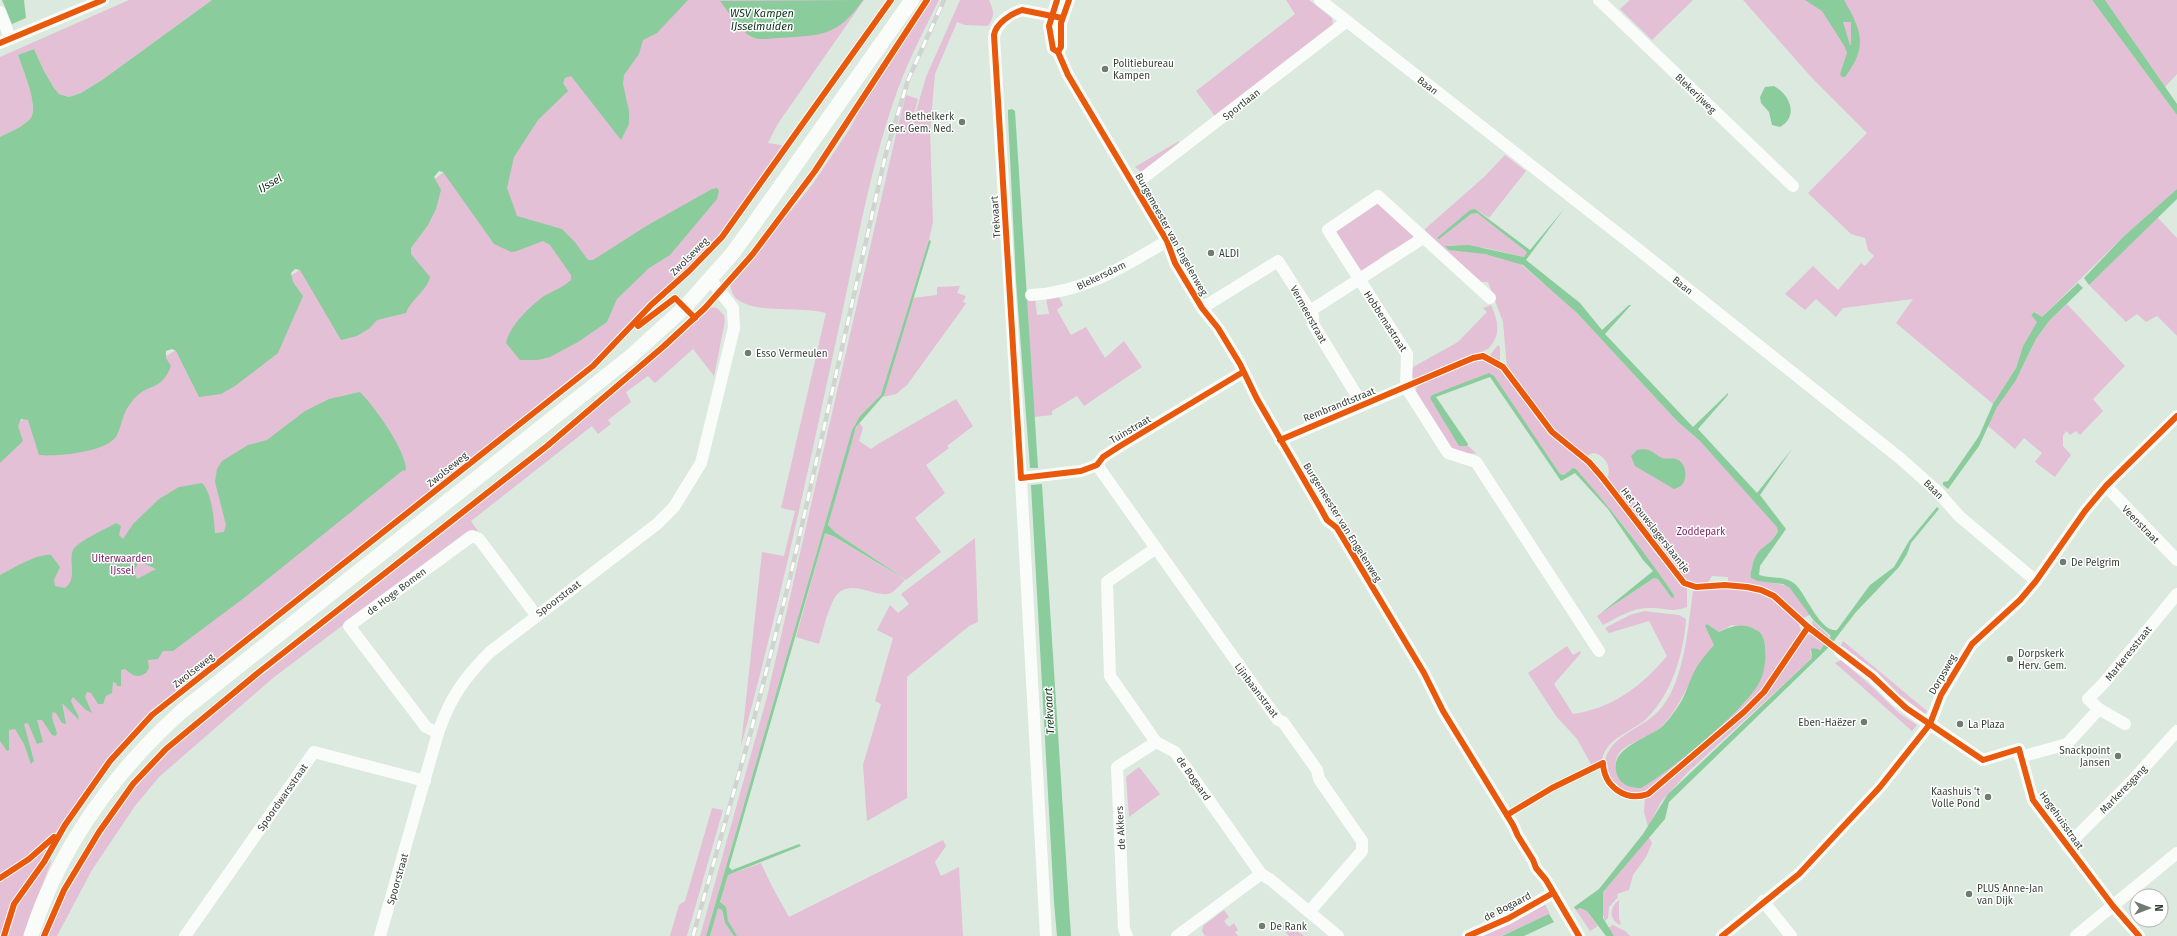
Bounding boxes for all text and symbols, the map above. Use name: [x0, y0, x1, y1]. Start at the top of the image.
water label: WSV Kampen IJsselmuiden: [730, 7, 794, 33]
place label: Politiebureau Kampen: [1113, 58, 1174, 82]
marker: Politiebureau Kampen: [1100, 64, 1110, 74]
street label: Blekerijweg: [1672, 71, 1719, 117]
street label: Baan: [1415, 74, 1440, 98]
street label: Sportlaan: [1221, 86, 1263, 123]
place label: Bethelkerk Ger. Gem. Ned.: [888, 111, 955, 135]
marker: Bethelkerk Ger. Gem. Ned.: [957, 117, 967, 127]
street label: Burgemeester van Engelenweg: [1132, 171, 1210, 298]
water label: IJssel: [256, 172, 285, 195]
street label: Trekvaart: [989, 195, 1003, 238]
street label: Zwolseweg: [668, 235, 712, 278]
marker: ALDI: [1206, 248, 1216, 258]
place label: ALDI: [1219, 248, 1239, 260]
street label: Blekersdam: [1075, 259, 1128, 293]
street label: Baan: [1670, 274, 1695, 298]
street label: Vermeerstraat: [1287, 284, 1329, 346]
street label: Hobbemastraat: [1361, 289, 1409, 355]
marker: Esso Vermeulen: [743, 348, 753, 358]
place label: Esso Vermeulen: [756, 348, 828, 360]
street label: Rembrandtstraat: [1302, 385, 1377, 425]
street label: Tuinstraat: [1108, 413, 1154, 446]
street label: Zwolseweg: [425, 449, 471, 490]
street label: Burgemeester van Engelenweg: [1301, 461, 1384, 585]
street label: Baan: [1921, 477, 1946, 502]
street label: Het Touwslagerslaantje: [1618, 485, 1692, 576]
street label: Veenstraat: [2119, 503, 2162, 547]
park label: Zoddepark: [1677, 526, 1726, 538]
park label: Uiterwaarden IJssel: [92, 553, 152, 577]
marker: De Pelgrim: [2058, 557, 2068, 567]
place label: De Pelgrim: [2071, 557, 2120, 569]
street label: de Hoge Bomen: [364, 565, 429, 618]
street label: Spoorstraat: [534, 578, 584, 620]
street label: Markeresstraat: [2103, 623, 2155, 684]
place label: Dorpskerk Herv. Gem.: [2018, 648, 2066, 672]
street label: Zwolseweg: [171, 650, 217, 691]
street label: Dorpsweg: [1927, 652, 1960, 697]
marker: Dorpskerk Herv. Gem.: [2005, 654, 2015, 664]
street label: Lijnbaanstraat: [1232, 661, 1281, 721]
water label: Trekvaart: [1042, 687, 1057, 735]
place label: Eben-Haëzer: [1798, 717, 1856, 729]
marker: Eben-Haëzer: [1859, 717, 1869, 727]
marker: La Plaza: [1955, 719, 1965, 729]
place label: La Plaza: [1968, 719, 2005, 731]
place label: Snackpoint Jansen: [2059, 745, 2110, 769]
marker: Snackpoint Jansen: [2113, 751, 2123, 761]
street label: de Bogaard: [1174, 754, 1213, 803]
street label: Spoordwarsstraat: [255, 761, 311, 834]
street label: Markeresgang: [2098, 762, 2150, 816]
place label: Kaashuis 't Volle Pond: [1931, 786, 1980, 810]
street label: Hogehuisstraat: [2037, 789, 2086, 852]
marker: Kaashuis 't Volle Pond: [1983, 792, 1993, 802]
street label: de Akkers: [1114, 805, 1128, 850]
street label: Spoorstraat: [385, 852, 411, 906]
place label: PLUS Anne-Jan van Dijk: [1977, 883, 2043, 907]
north arrow: [2129, 888, 2169, 928]
marker: PLUS Anne-Jan van Dijk: [1964, 889, 1974, 899]
street label: de Bogaard: [1482, 890, 1533, 924]
text: N: [2152, 904, 2165, 912]
marker: De Rank: [1257, 921, 1267, 931]
place label: De Rank: [1270, 921, 1308, 933]

